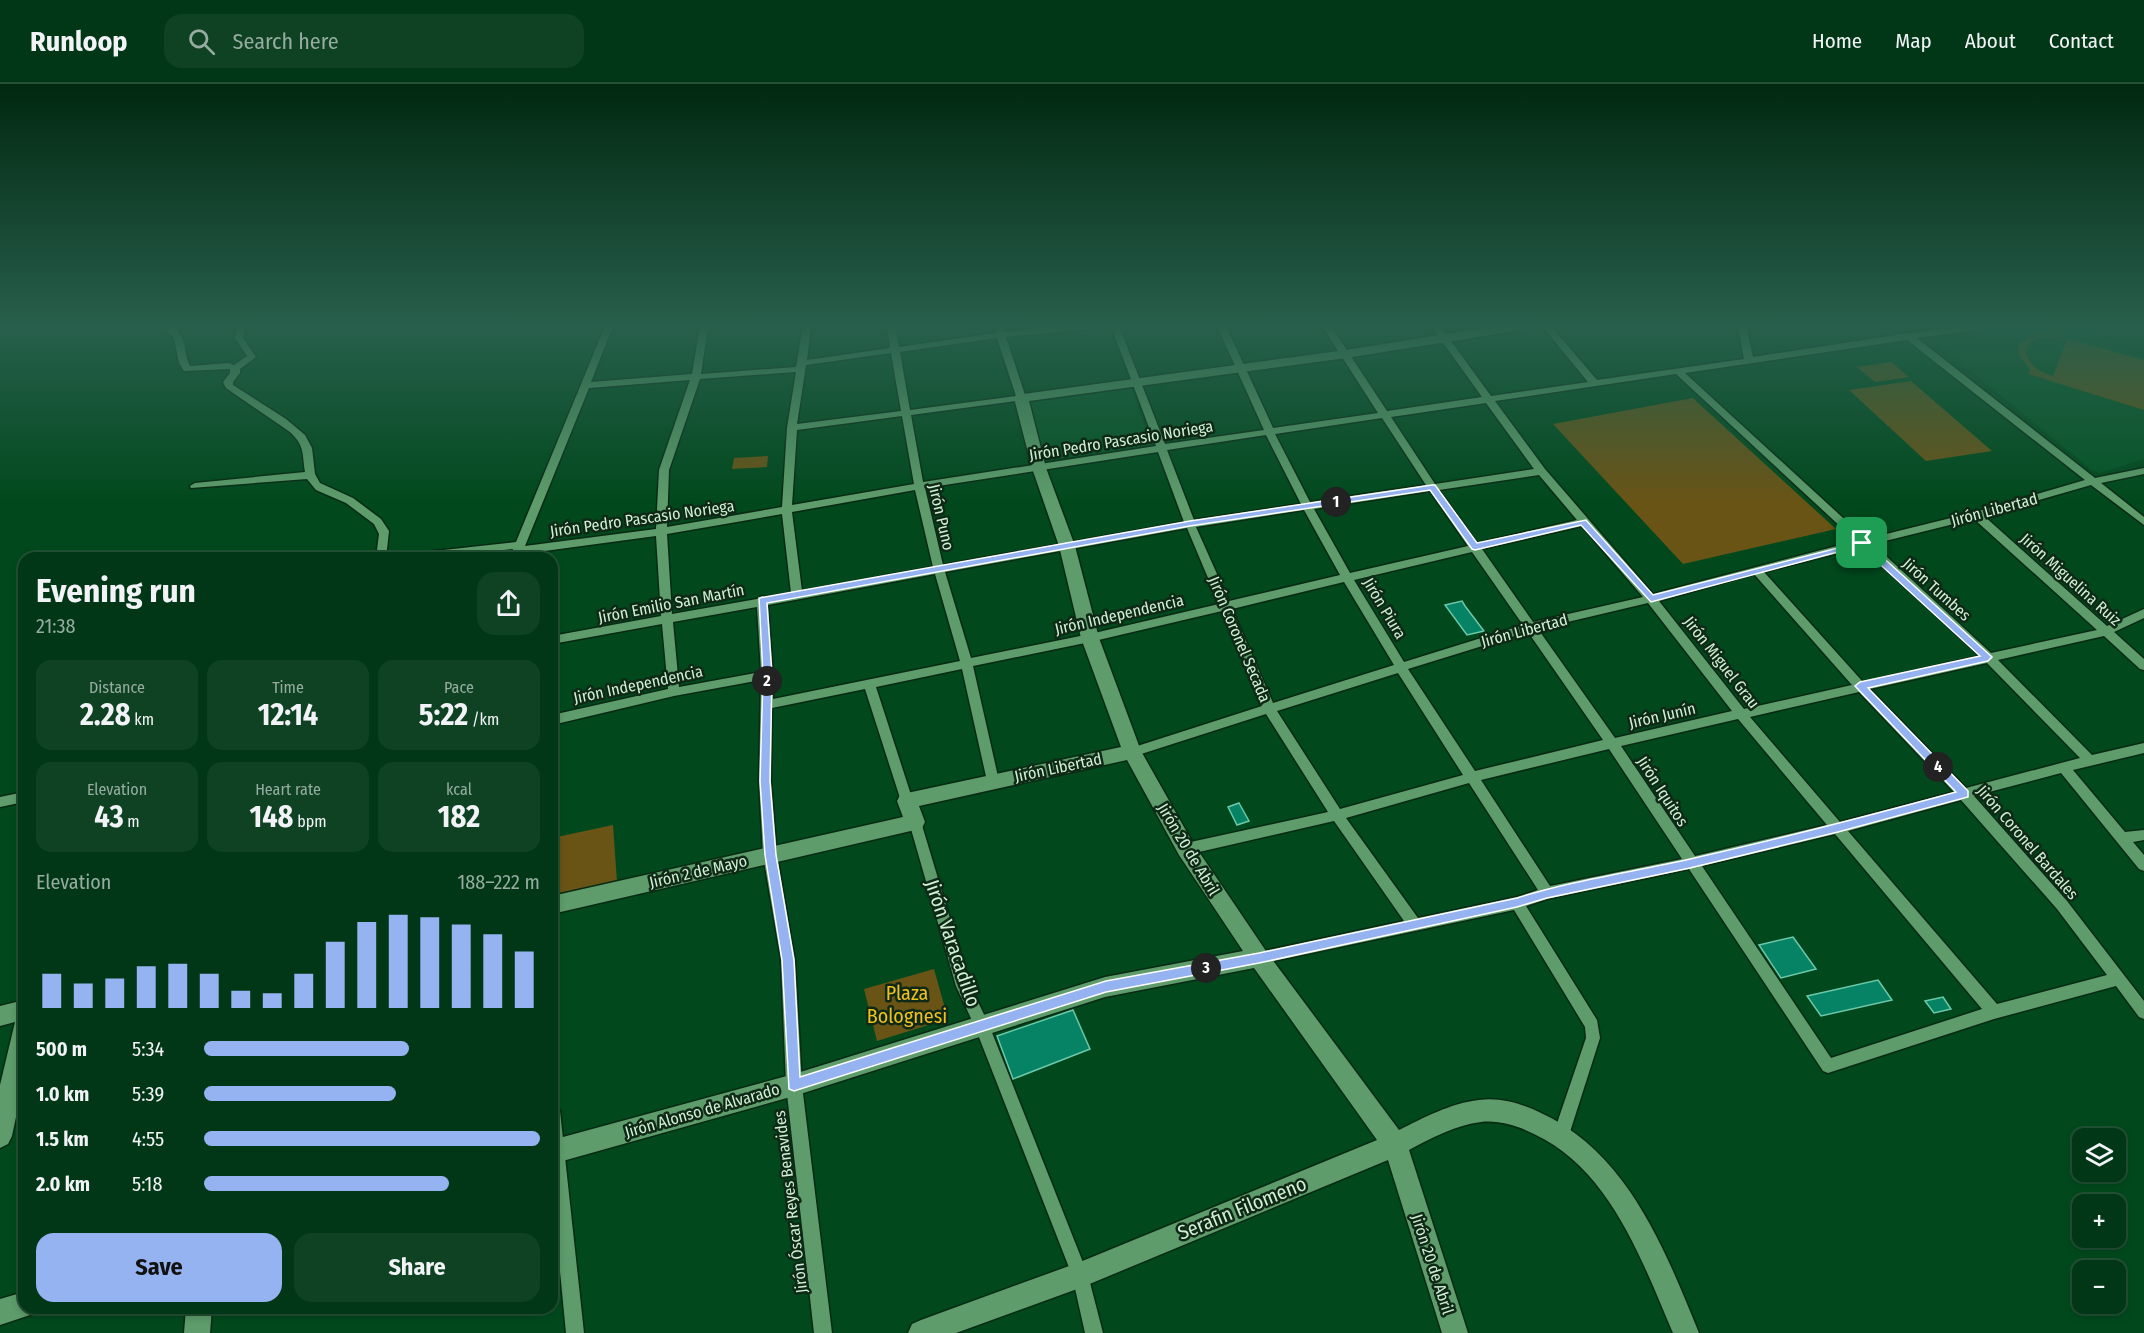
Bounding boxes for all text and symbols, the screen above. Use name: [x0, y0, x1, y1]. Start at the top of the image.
search box: [164, 14, 584, 68]
text: Runloop: [30, 25, 128, 58]
icon: search: [185, 25, 218, 58]
text: Search here: [233, 28, 339, 55]
text: Home: [1812, 28, 1862, 54]
text: Map: [1895, 28, 1932, 54]
text: About: [1965, 28, 2016, 54]
text: Contact: [2049, 28, 2114, 54]
street label: Jirón Pedro Pascasio Noriega: [1028, 417, 1215, 464]
street label: Jirón Puno: [925, 482, 958, 552]
pin: 1: [1321, 487, 1351, 517]
street label: Jirón Libertad: [1949, 489, 2039, 530]
text: 1: [1333, 492, 1339, 511]
street label: Jirón Pedro Pascasio Noriega: [549, 496, 736, 541]
pin: [1836, 517, 1887, 568]
icon: arrive: [1845, 526, 1878, 559]
street label: Jirón Miguelina Ruiz: [2016, 529, 2125, 630]
street label: Jirón Tumbes: [1899, 554, 1975, 625]
text: Evening run: [36, 571, 196, 611]
button: share: [477, 572, 540, 635]
street label: Jirón Coronel Secada: [1204, 573, 1275, 705]
street label: Jirón Piura: [1359, 574, 1410, 642]
street label: Jirón Emilio San Martín: [596, 580, 746, 627]
street label: Jirón Independencia: [1053, 590, 1186, 639]
street label: Jirón Libertad: [1479, 610, 1569, 651]
street label: Jirón Miguel Grau: [1680, 612, 1763, 712]
text: 21:38: [36, 614, 76, 638]
street label: Jirón Independencia: [572, 661, 705, 707]
pin: 2: [752, 666, 782, 696]
text: 2: [763, 671, 771, 690]
text: Distance: [89, 678, 145, 697]
text: Time: [272, 678, 304, 697]
text: Pace: [444, 678, 474, 697]
text: 2.28: [80, 697, 130, 733]
text: 12:14: [258, 697, 318, 733]
text: 5:22: [419, 697, 468, 733]
street label: Jirón Junín: [1627, 699, 1697, 732]
text: km: [130, 710, 154, 729]
text: /km: [468, 710, 499, 729]
street label: Jirón Libertad: [1013, 749, 1104, 786]
pin: 4: [1923, 752, 1953, 782]
street label: Jirón Iquitos: [1633, 753, 1692, 830]
text: 4: [1934, 757, 1942, 776]
text: Elevation: [87, 780, 147, 799]
text: Heart rate: [255, 780, 321, 799]
text: kcal: [446, 780, 472, 799]
street label: Jirón Coronel Bardales: [1973, 781, 2082, 903]
text: 43: [94, 799, 124, 835]
text: 148: [249, 799, 293, 835]
text: 182: [438, 799, 480, 835]
street label: Jirón 20 de Abril: [1154, 800, 1224, 899]
text: m: [124, 812, 140, 831]
text: bpm: [293, 812, 327, 831]
street label: Jirón 2 de Mayo: [647, 851, 749, 892]
text: Elevation: [36, 870, 111, 894]
text: 188–222 m: [457, 870, 540, 894]
street label: Jirón Varacadillo: [920, 876, 986, 1010]
pin: 3: [1191, 953, 1221, 983]
text: 3: [1202, 958, 1210, 977]
park label: Plaza Bolognesi: [867, 981, 947, 1028]
text: 500 m: [36, 1037, 87, 1061]
text: 5:34: [132, 1037, 164, 1061]
street label: Jirón Alonso de Alvarado: [623, 1079, 782, 1142]
text: 1.0 km: [36, 1082, 89, 1106]
text: 5:39: [132, 1082, 164, 1106]
street label: Jirón Óscar Reyes Benavides: [770, 1109, 811, 1294]
text: 1.5 km: [36, 1127, 89, 1151]
text: 4:55: [132, 1127, 164, 1151]
map controls: [2072, 1128, 2126, 1314]
button: layers: [2072, 1128, 2126, 1182]
street label: Serafin Filomeno: [1174, 1171, 1310, 1245]
text: 2.0 km: [36, 1172, 90, 1196]
text: 5:18: [132, 1172, 162, 1196]
button: +: [2072, 1194, 2126, 1248]
street label: Jirón 20 de Abril: [1407, 1212, 1458, 1317]
button: Save: [36, 1233, 282, 1302]
button: Share: [294, 1233, 540, 1302]
button: −: [2072, 1260, 2126, 1314]

